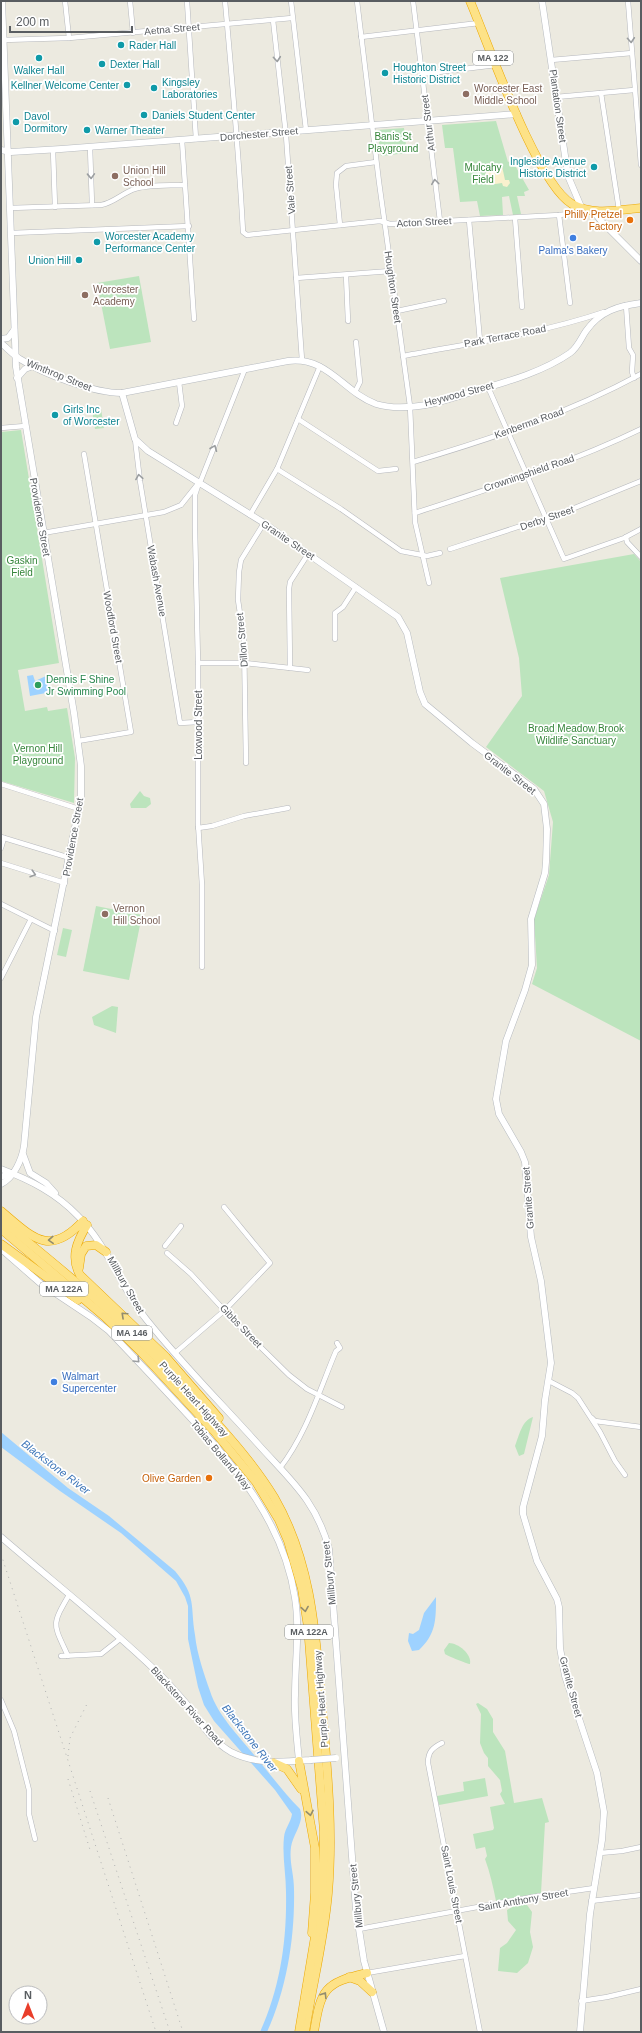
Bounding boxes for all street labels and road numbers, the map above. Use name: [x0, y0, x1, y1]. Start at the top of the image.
street label: Aetna Street: [144, 21, 200, 37]
road number: MA 122: [473, 51, 513, 65]
street label: Plantation Street: [547, 69, 569, 144]
street label: Arthur Street: [419, 94, 437, 152]
street label: Dorchester Street: [219, 125, 299, 143]
street label: Vale Street: [283, 165, 297, 215]
street label: Acton Street: [396, 215, 452, 229]
street label: Houghton Street: [382, 250, 404, 324]
street label: Park Terrace Road: [463, 323, 547, 349]
street label: Winthrop Street: [25, 357, 93, 393]
street label: Heywood Street: [423, 379, 495, 409]
street label: Kenberma Road: [493, 405, 565, 441]
street label: Crowningshield Road: [482, 452, 576, 494]
street label: Providence Street: [28, 477, 52, 557]
street label: Derby Street: [519, 504, 576, 532]
street label: Granite Street: [259, 518, 317, 562]
street label: Wabash Avenue: [145, 544, 169, 618]
street label: Woodford Street: [101, 590, 125, 664]
street label: Dillon Street: [234, 612, 250, 668]
street label: Loxwood Street: [193, 690, 204, 760]
street label: Granite Street: [482, 749, 538, 797]
street label: Providence Street: [61, 797, 85, 877]
street label: Granite Street: [520, 1166, 536, 1229]
street label: Millbury Street: [105, 1255, 147, 1316]
road number: MA 122A: [40, 1282, 88, 1296]
street label: Gibbs Street: [218, 1302, 264, 1350]
road number: MA 146: [112, 1326, 152, 1340]
street label: Purple Heart Highway: [157, 1359, 231, 1439]
street label: Tobias Bolland Way: [189, 1418, 253, 1492]
street label: Millbury Street: [320, 1540, 338, 1605]
road number: MA 122A: [285, 1625, 333, 1639]
street label: Purple Heart Highway: [312, 1650, 330, 1748]
street label: Granite Street: [558, 1656, 584, 1719]
street label: Blackstone River Road: [149, 1665, 225, 1747]
street label: Saint Louis Street: [439, 1844, 465, 1924]
street label: Millbury Street: [347, 1863, 365, 1928]
street label: Saint Anthony Street: [477, 1887, 569, 1913]

